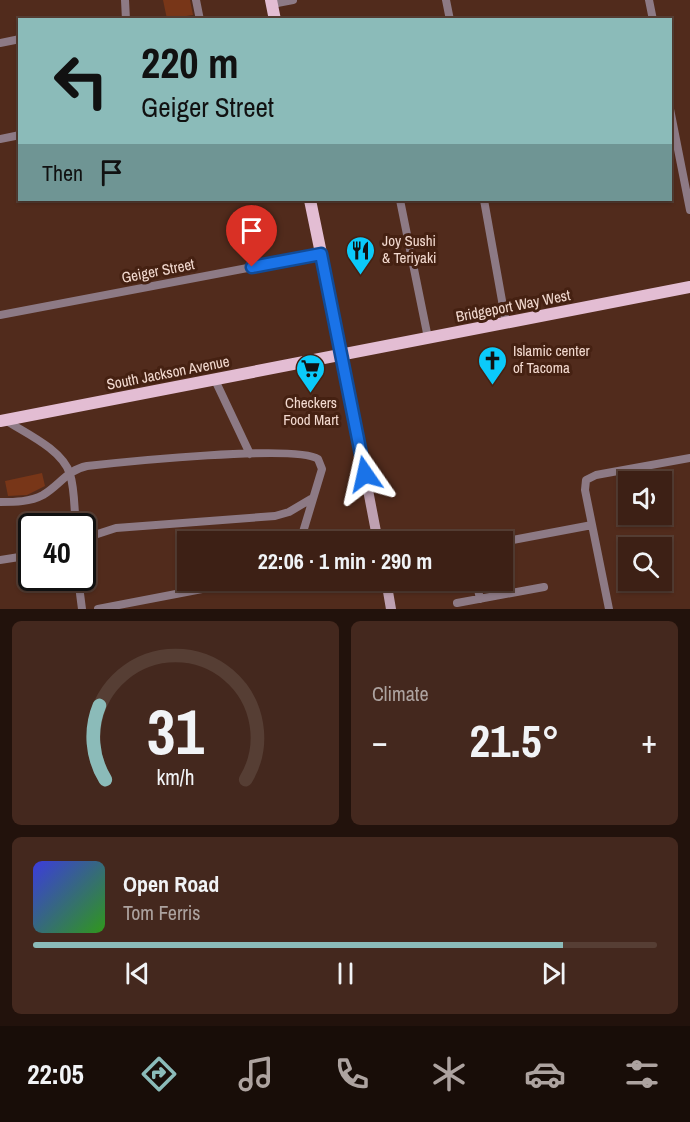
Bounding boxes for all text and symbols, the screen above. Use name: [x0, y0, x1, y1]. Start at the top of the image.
text: 220 m: [141, 35, 239, 91]
icon: left: [42, 42, 120, 120]
text: Geiger Street: [141, 89, 274, 125]
icon: arrive: [95, 156, 128, 189]
text: Then: [42, 158, 83, 188]
pin: [226, 205, 277, 267]
icon: arrive: [235, 214, 268, 247]
place label: Joy Sushi & Teriyaki: [382, 230, 436, 268]
restaurant icon: Joy Sushi & Teriyaki: [345, 234, 377, 276]
street label: Geiger Street: [120, 253, 197, 288]
street label: Bridgeport Way West: [454, 284, 573, 327]
place label: Islamic center of Tacoma: [513, 340, 590, 378]
church icon: Islamic center of Tacoma: [476, 344, 508, 386]
street label: South Jackson Avenue: [105, 350, 231, 395]
supermarket icon: Checkers Food Mart: [295, 352, 327, 394]
place label: Checkers Food Mart: [283, 392, 339, 430]
position arrow: [333, 442, 397, 506]
map controls: [618, 471, 672, 591]
button: sound: [618, 471, 672, 525]
speed limit sign: 40: [18, 513, 96, 591]
button: search: [618, 537, 672, 591]
text: 22:06 · 1 min · 290 m: [258, 546, 432, 576]
text: Climate: [372, 680, 429, 707]
text: 31: [147, 689, 204, 773]
text: 21.5°: [470, 710, 559, 771]
text: −: [372, 719, 388, 763]
text: +: [641, 719, 657, 763]
text: km/h: [156, 763, 195, 792]
text: Open Road: [123, 869, 219, 899]
text: Tom Ferris: [123, 899, 201, 926]
icon: previous: [121, 957, 154, 990]
icon: pause: [329, 957, 362, 990]
icon: next: [537, 957, 570, 990]
icon: directions: [138, 1053, 180, 1095]
icon: music: [235, 1053, 277, 1095]
icon: phone: [331, 1053, 373, 1095]
icon: climate: [428, 1053, 470, 1095]
icon: car: [524, 1053, 566, 1095]
icon: filters: [621, 1053, 663, 1095]
text: 22:05: [27, 1056, 84, 1092]

